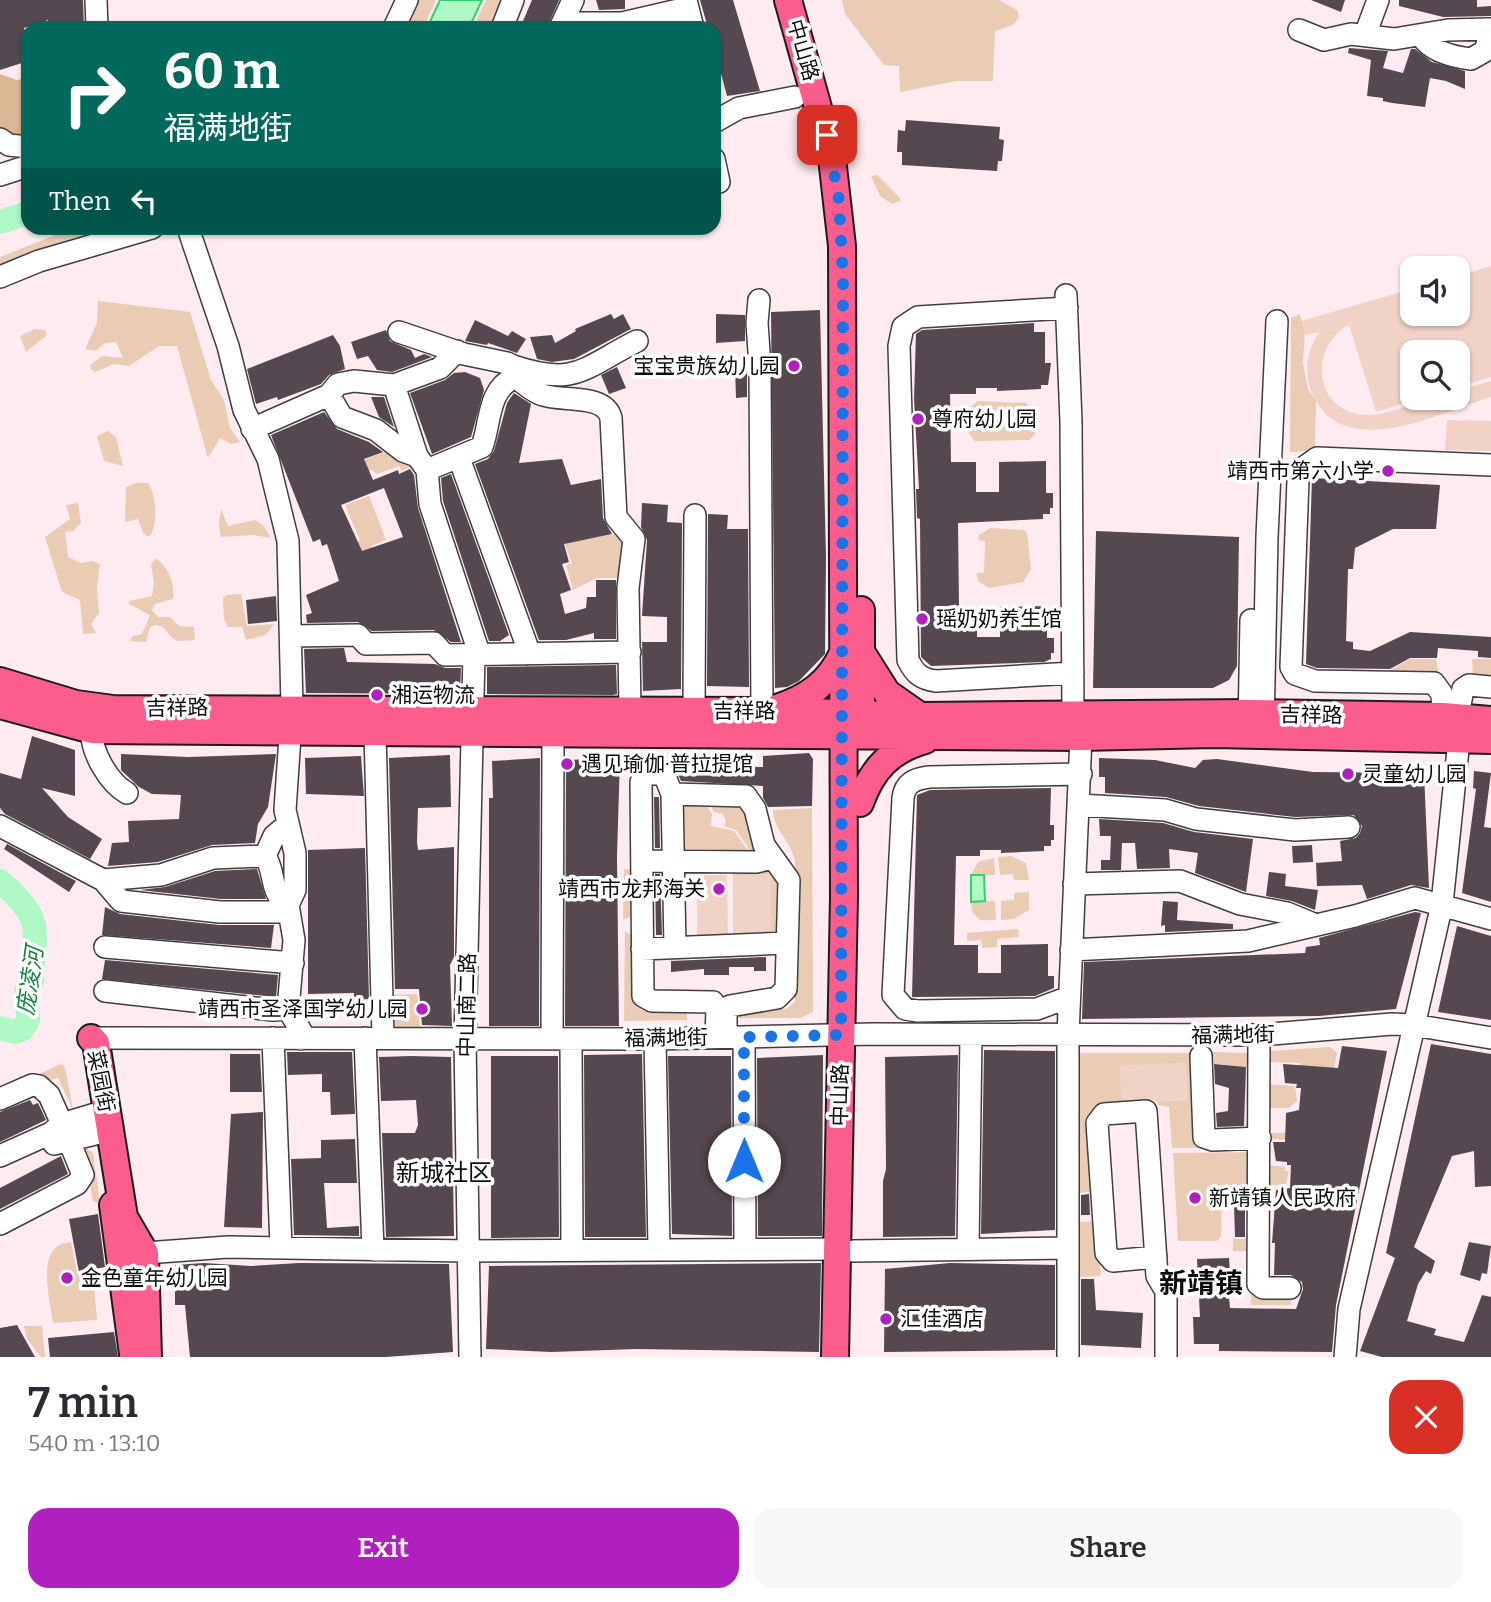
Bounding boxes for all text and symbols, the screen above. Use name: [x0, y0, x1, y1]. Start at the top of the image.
street label: 中山路: [782, 16, 824, 84]
text: 60 m: [164, 42, 280, 101]
icon: right: [49, 49, 140, 140]
pin: [797, 105, 857, 165]
text: 福满地街: [164, 109, 292, 147]
icon: arrive: [808, 116, 846, 154]
icon: left: [125, 182, 163, 220]
text: Then: [49, 186, 111, 217]
map controls: [1400, 256, 1470, 410]
button: sound: [1400, 256, 1470, 326]
button: search: [1400, 340, 1470, 410]
place label: 宝宝贵族幼儿园: [633, 353, 780, 379]
marker: 宝宝贵族幼儿园: [786, 358, 802, 374]
place label: 尊府幼儿园: [932, 406, 1037, 432]
marker: 尊府幼儿园: [910, 411, 926, 427]
place label: 靖西市第六小学: [1227, 458, 1374, 484]
marker: 靖西市第六小学: [1380, 463, 1396, 479]
place label: 瑶奶奶养生馆: [936, 606, 1062, 632]
marker: 瑶奶奶养生馆: [914, 611, 930, 627]
place label: 湘运物流: [391, 682, 475, 708]
marker: 湘运物流: [369, 687, 385, 703]
street label: 吉祥路: [145, 694, 209, 722]
street label: 吉祥路: [713, 698, 776, 724]
street label: 吉祥路: [1279, 701, 1343, 729]
place label: 遇见瑜伽·普拉提馆: [581, 751, 753, 777]
marker: 遇见瑜伽·普拉提馆: [559, 756, 575, 772]
place label: 灵童幼儿园: [1362, 761, 1467, 787]
marker: 灵童幼儿园: [1340, 766, 1356, 782]
place label: 靖西市龙邦海关: [558, 876, 705, 902]
marker: 靖西市龙邦海关: [711, 881, 727, 897]
water label: 庞凌河: [11, 941, 49, 1017]
street label: 中山南二路: [453, 952, 481, 1058]
place label: 靖西市圣泽国学幼儿园: [198, 996, 408, 1022]
marker: 靖西市圣泽国学幼儿园: [414, 1001, 430, 1017]
street label: 福满地街: [1191, 1021, 1275, 1049]
street label: 福满地街: [624, 1024, 708, 1052]
street label: 菜园街: [82, 1048, 120, 1114]
street label: 中山路: [826, 1063, 854, 1127]
position arrow: [707, 1124, 781, 1198]
district label: 新城社区: [396, 1159, 492, 1187]
place label: 新靖镇人民政府: [1209, 1185, 1356, 1211]
marker: 新靖镇人民政府: [1187, 1190, 1203, 1206]
place label: 金色童年幼儿园: [81, 1265, 228, 1291]
district label: 新靖镇: [1159, 1267, 1243, 1300]
marker: 金色童年幼儿园: [59, 1270, 75, 1286]
place label: 汇佳酒店: [900, 1306, 984, 1332]
marker: 汇佳酒店: [878, 1311, 894, 1327]
text: 7 min: [28, 1378, 138, 1428]
button: close: [1389, 1380, 1463, 1454]
text: 540 m · 13:10: [28, 1429, 160, 1457]
button: Exit: [28, 1508, 739, 1588]
button: Share: [753, 1508, 1463, 1588]

